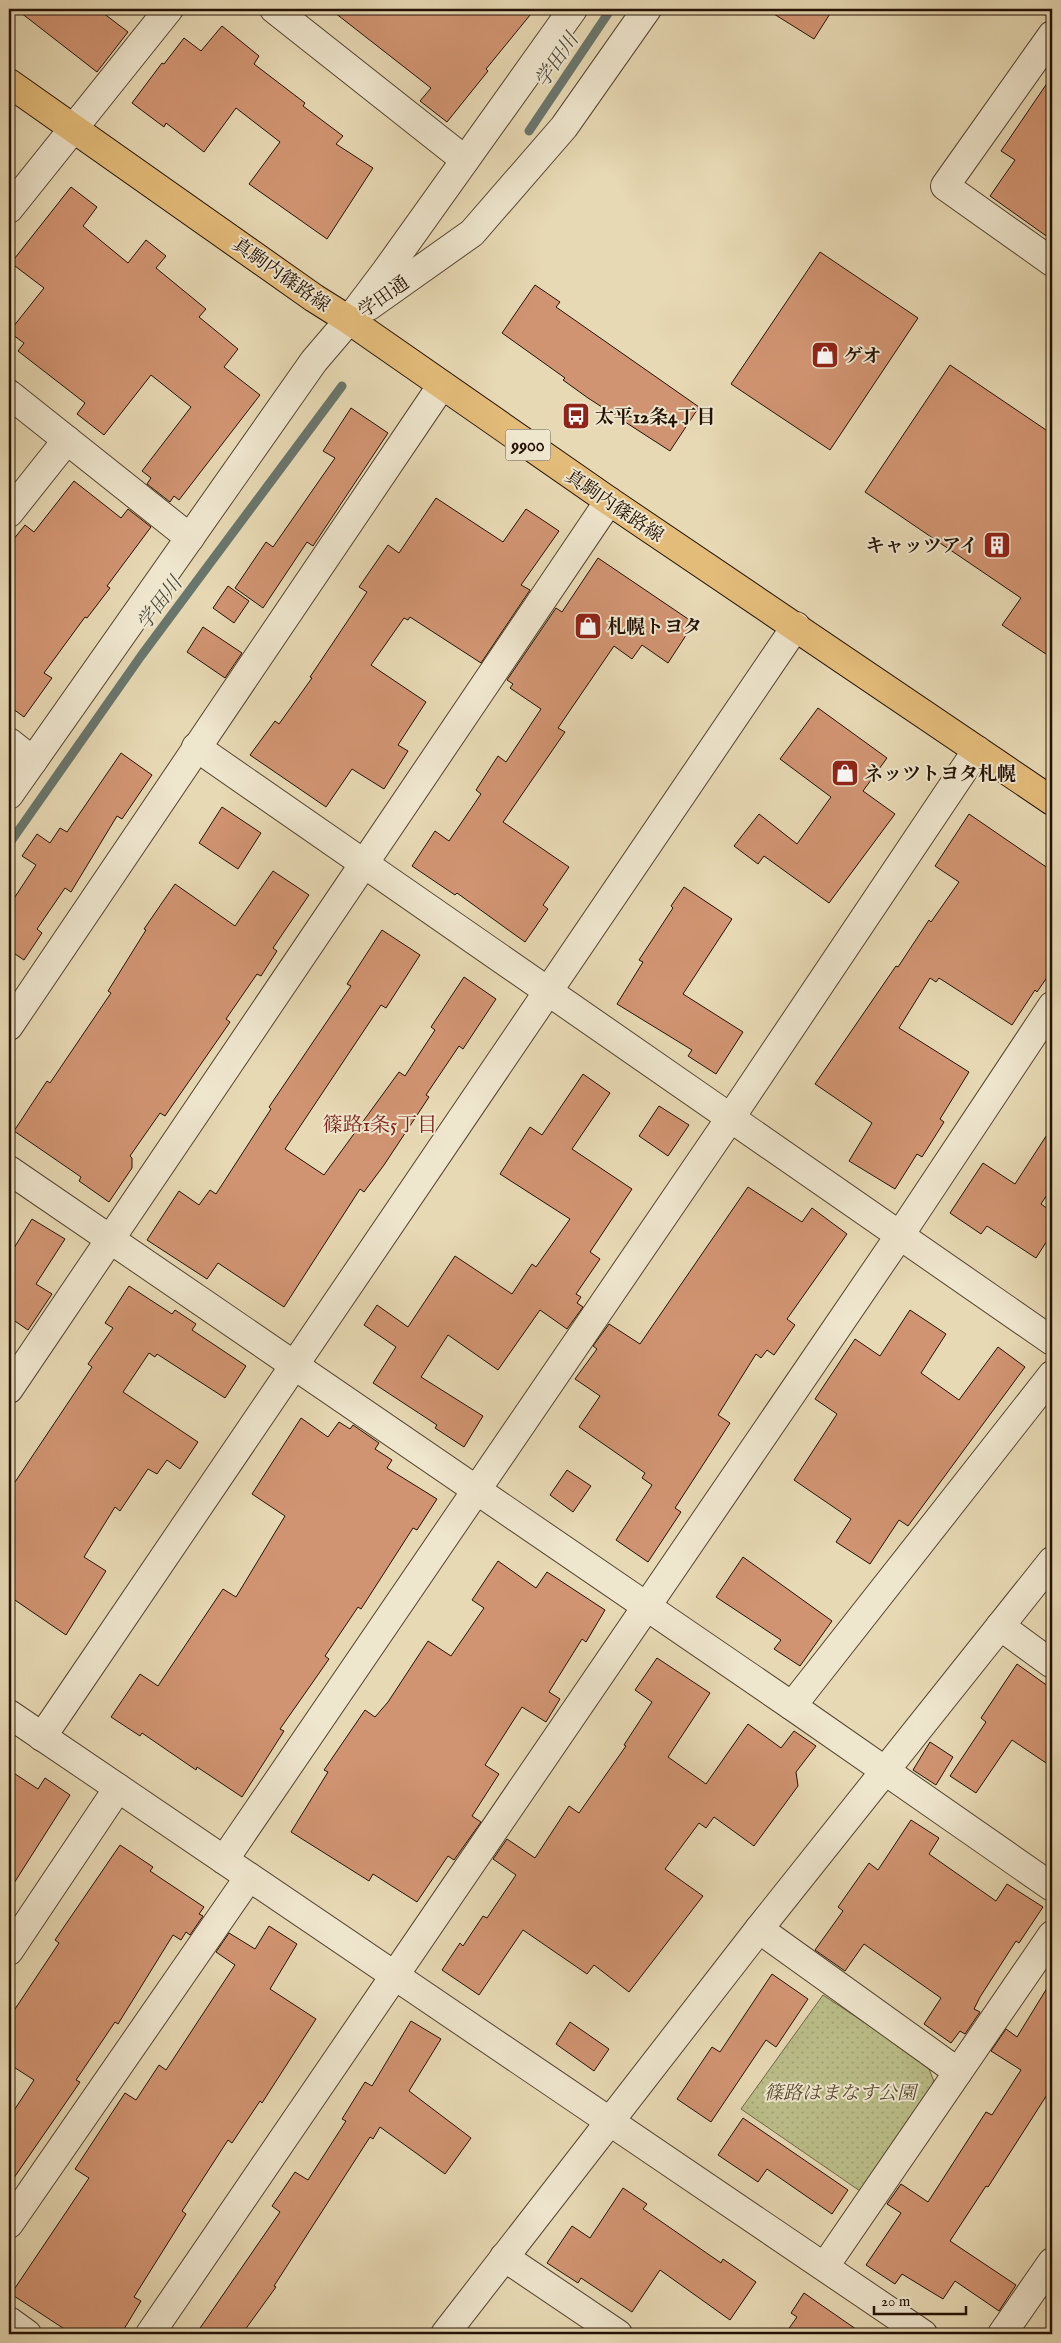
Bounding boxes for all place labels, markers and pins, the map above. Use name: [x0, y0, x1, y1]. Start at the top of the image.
shop icon: ゲオ: [810, 340, 840, 370]
place label: ゲオ: [844, 345, 882, 369]
bus stop icon: 太平12条4丁目: [561, 401, 591, 431]
place label: 太平12条4丁目: [595, 406, 715, 430]
building icon: キャッツアイ: [982, 530, 1012, 560]
place label: キャッツアイ: [866, 535, 978, 559]
shop icon: 札幌トヨタ: [573, 611, 603, 641]
place label: 札幌トヨタ: [607, 616, 702, 640]
shop icon: ネッツトヨタ札幌: [830, 758, 860, 788]
place label: ネッツトヨタ札幌: [864, 763, 1016, 787]

